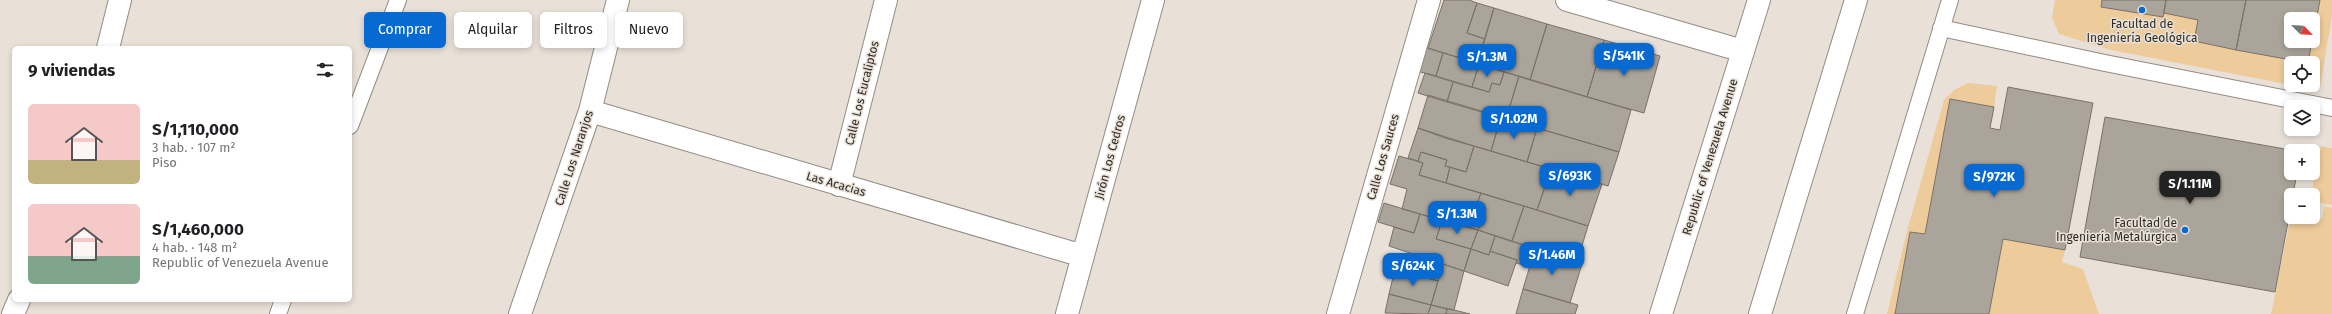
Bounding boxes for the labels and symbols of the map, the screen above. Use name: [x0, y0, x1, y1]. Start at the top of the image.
marker: Facultad de Ingeniería Geológica: [2137, 5, 2147, 15]
north arrow: [2284, 12, 2320, 48]
place label: Facultad de Ingeniería Geológica: [2086, 17, 2198, 45]
street label: Calle Los Eucaliptos: [842, 39, 882, 147]
pin: S/541K: [1591, 43, 1657, 77]
pin: S/1.3M: [1454, 44, 1520, 78]
street label: Republic of Venezuela Avenue: [1679, 77, 1741, 237]
pin: S/1.02M: [1477, 106, 1551, 140]
street label: Calle Los Naranjos: [552, 108, 596, 208]
street label: Calle Los Sauces: [1364, 112, 1402, 202]
street label: Jirón Los Cedros: [1092, 113, 1128, 201]
pin: S/693K: [1537, 163, 1603, 197]
pin: S/972K: [1961, 164, 2027, 198]
street label: Las Acacias: [805, 169, 868, 199]
pin: S/1.11M: [2153, 171, 2227, 205]
pin: S/1.3M: [1424, 201, 1490, 235]
place label: Facultad de Ingeniería Metalúrgica: [2056, 216, 2177, 244]
marker: Facultad de Ingeniería Metalúrgica: [2180, 225, 2190, 235]
pin: S/1.46M: [1515, 242, 1589, 276]
pin: S/624K: [1380, 253, 1446, 287]

